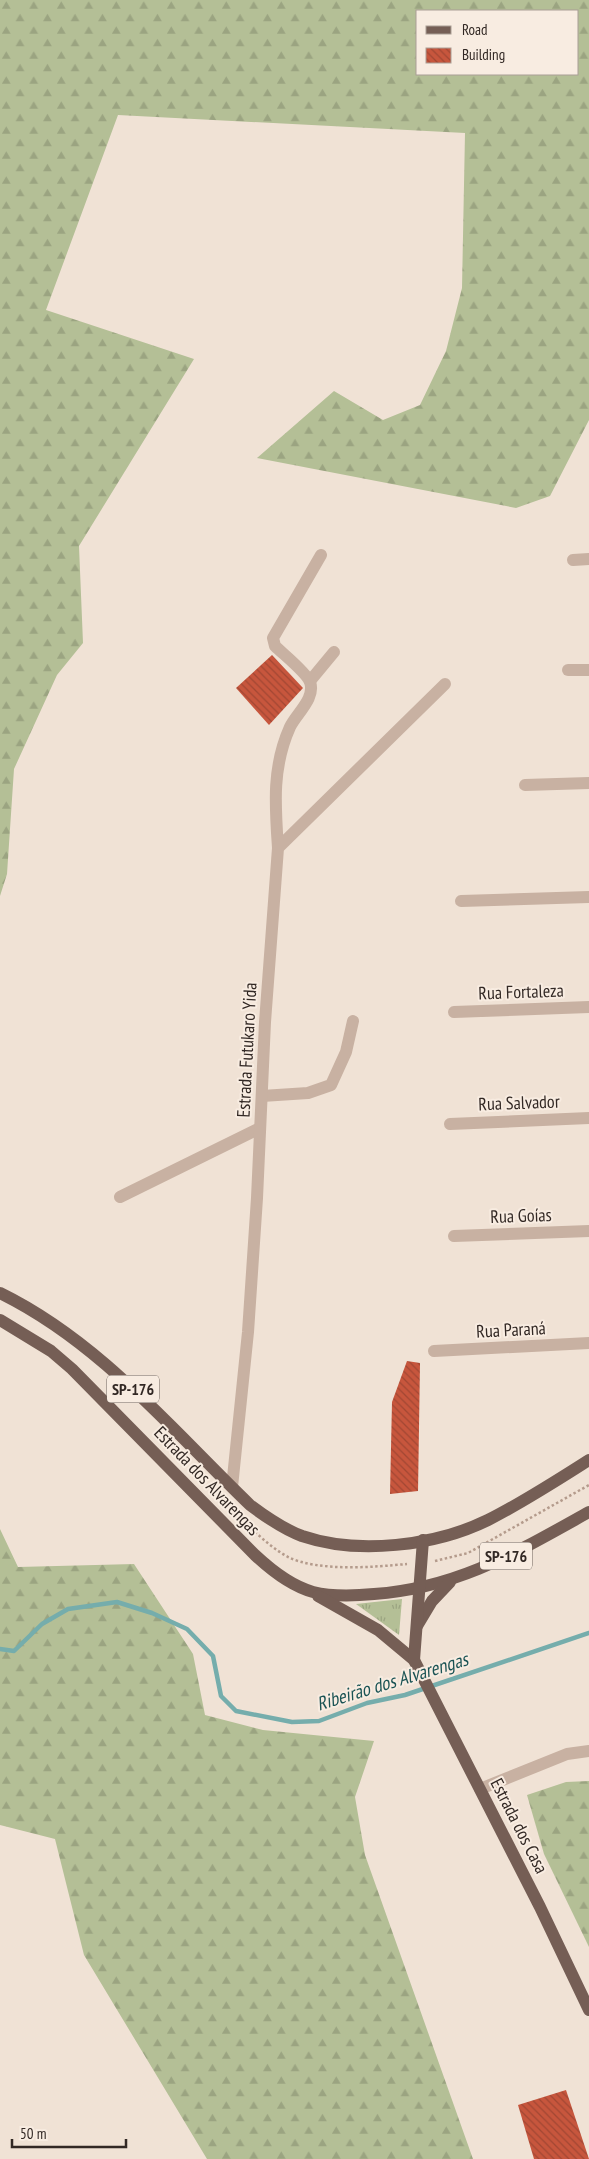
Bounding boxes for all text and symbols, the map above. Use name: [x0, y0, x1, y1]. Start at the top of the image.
legend: [416, 10, 579, 75]
text: Road: [462, 20, 488, 39]
text: Building: [462, 45, 505, 64]
street label: Rua Fortaleza: [478, 979, 564, 1004]
street label: Estrada Futukaro Yida: [231, 982, 262, 1118]
street label: Rua Salvador: [478, 1090, 560, 1115]
street label: Rua Goías: [490, 1203, 552, 1228]
street label: Rua Paraná: [476, 1316, 546, 1343]
road number: SP-176: [107, 1376, 159, 1402]
street label: Estrada dos Alvarengas: [149, 1421, 265, 1540]
road number: SP-176: [480, 1542, 532, 1570]
water label: Ribeirão dos Alvarengas: [313, 1646, 472, 1715]
street label: Estrada dos Casa: [486, 1774, 553, 1877]
scale bar: [12, 2116, 126, 2148]
text: 50 m: [20, 2124, 46, 2143]

